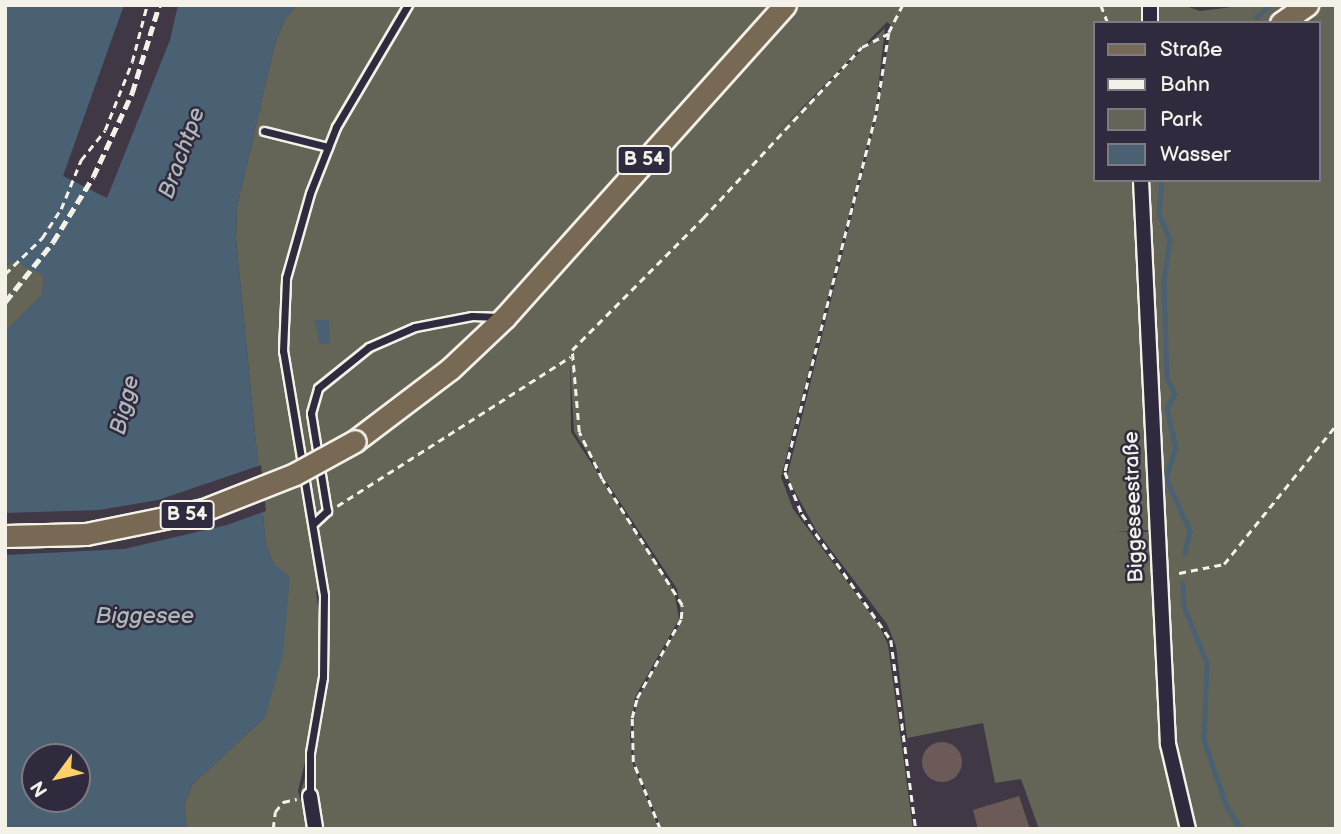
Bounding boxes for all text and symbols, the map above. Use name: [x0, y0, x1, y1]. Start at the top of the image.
legend: [1092, 21, 1320, 182]
text: Straße: [1160, 37, 1222, 62]
text: Bahn: [1160, 72, 1210, 97]
water label: Brachtpe: [153, 104, 211, 202]
text: Park: [1160, 107, 1202, 132]
text: Wasser: [1160, 142, 1231, 167]
road number: B 54: [616, 144, 672, 176]
water label: Bigge: [104, 373, 146, 437]
street label: Biggeseestraße: [1119, 431, 1149, 583]
road number: B 54: [159, 500, 215, 530]
water label: Biggesee: [96, 602, 194, 630]
north arrow: [21, 743, 91, 813]
text: N: [26, 776, 53, 801]

